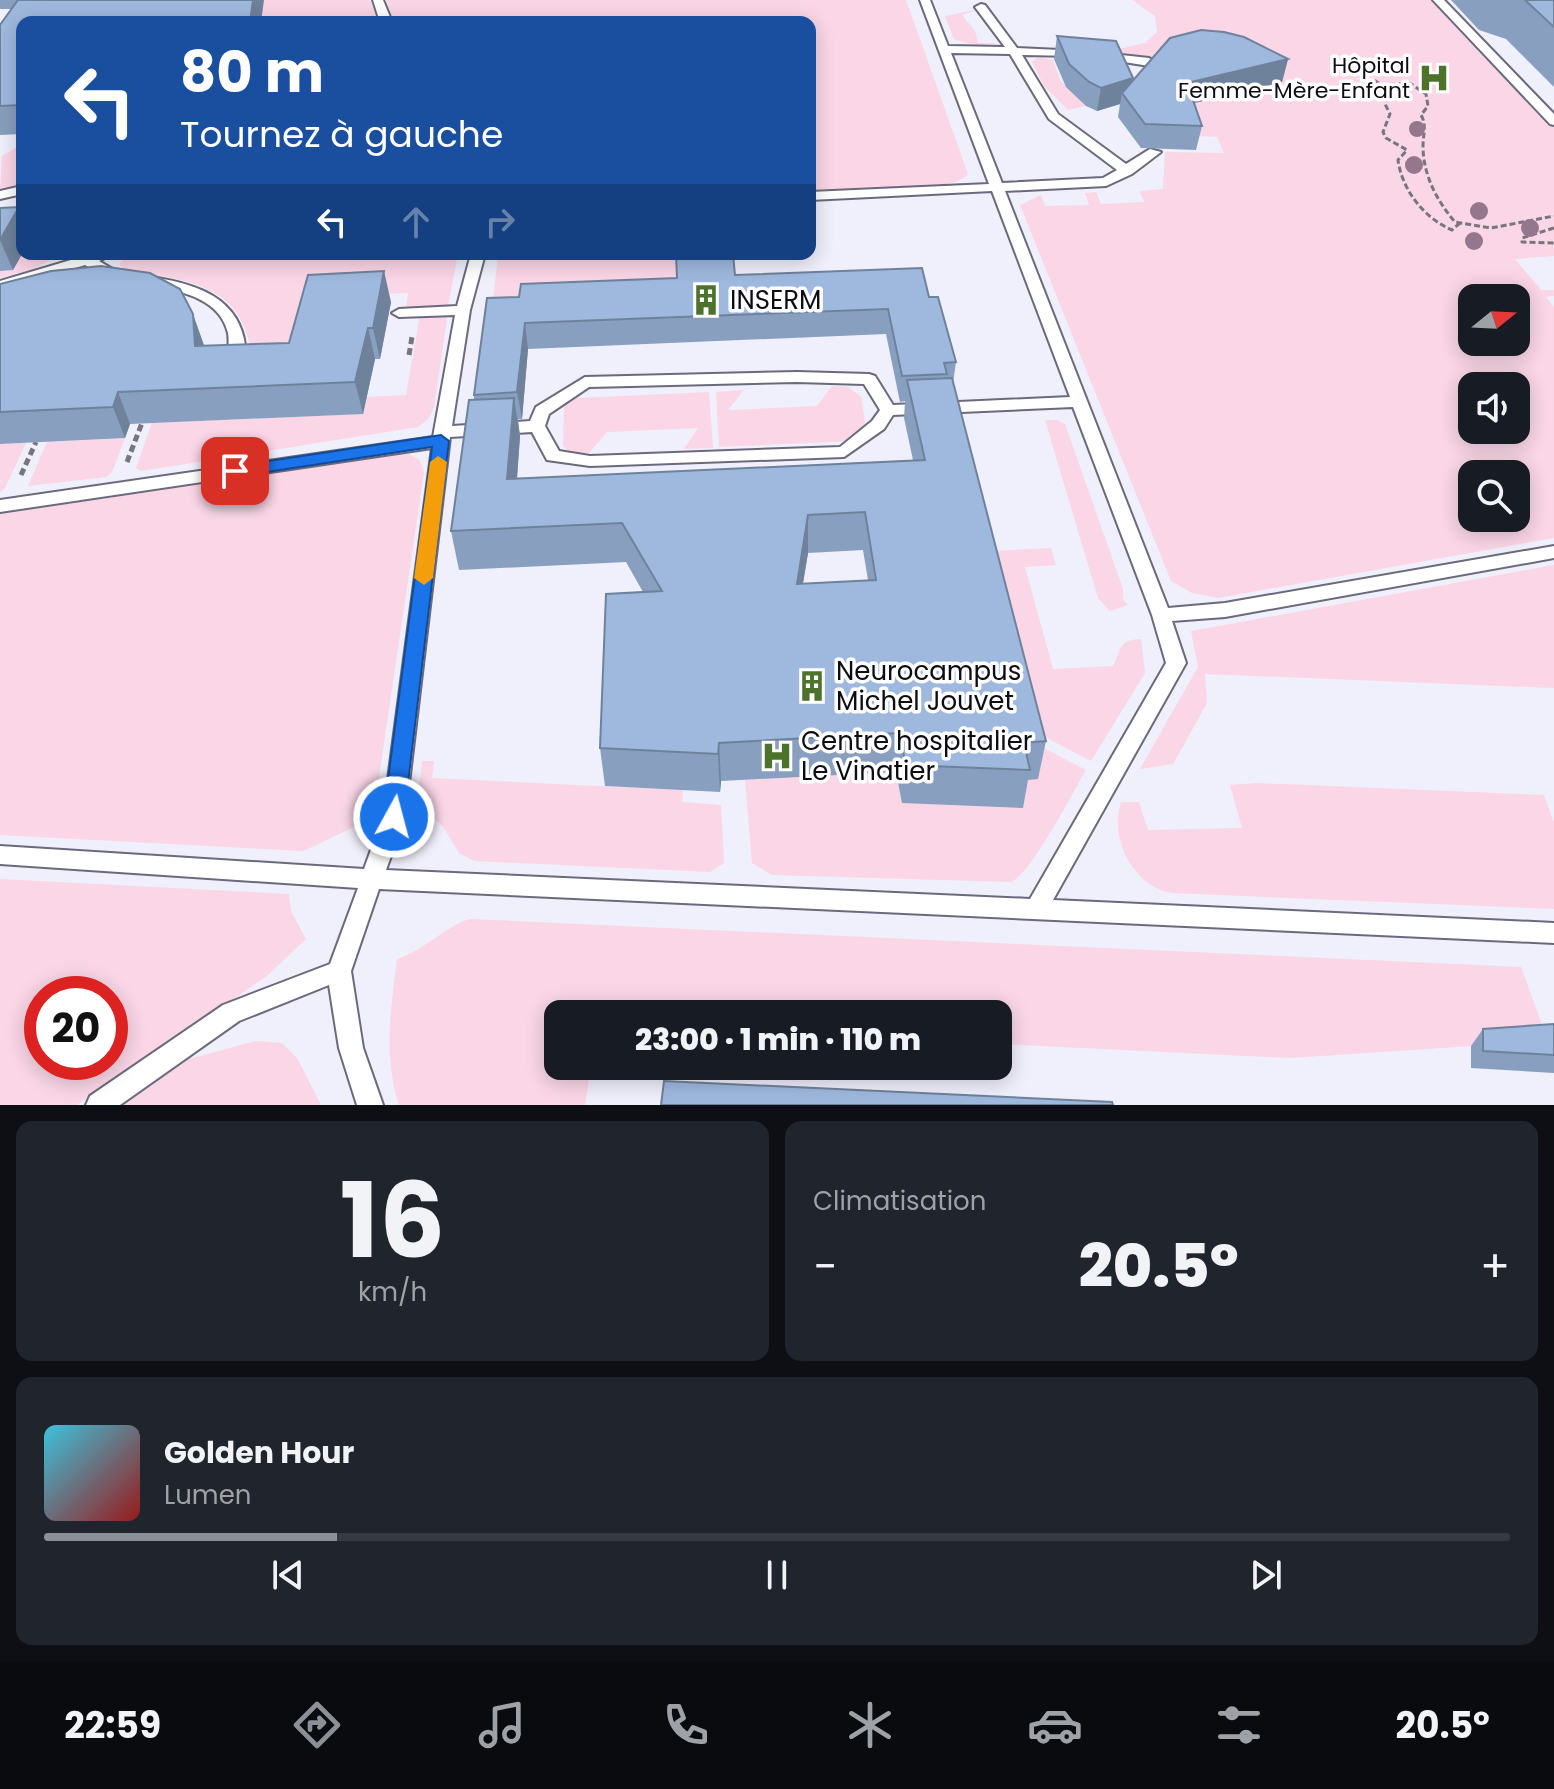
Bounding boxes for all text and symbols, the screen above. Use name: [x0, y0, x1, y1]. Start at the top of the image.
text: 80 m: [180, 33, 324, 112]
icon: left: [48, 48, 152, 152]
place label: Hôpital Femme-Mère-Enfant: [1178, 50, 1410, 106]
hospital icon: Hôpital Femme-Mère-Enfant: [1417, 61, 1451, 95]
text: Tournez à gauche: [180, 109, 503, 160]
icon: left: [310, 200, 354, 244]
icon: ahead: [394, 200, 438, 244]
icon: right: [478, 200, 522, 244]
place label: INSERM: [730, 282, 821, 318]
building icon: INSERM: [689, 283, 723, 317]
north arrow: [1458, 284, 1530, 356]
map controls: [1458, 284, 1530, 532]
button: sound: [1458, 372, 1530, 444]
pin: [201, 437, 269, 505]
icon: arrive: [213, 449, 257, 493]
button: search: [1458, 460, 1530, 532]
place label: Neurocampus Michel Jouvet: [836, 653, 1021, 719]
building icon: Neurocampus Michel Jouvet: [795, 669, 829, 703]
place label: Centre hospitalier Le Vinatier: [801, 723, 1033, 789]
hospital icon: Centre hospitalier Le Vinatier: [760, 739, 794, 773]
position arrow: [352, 775, 436, 859]
speed limit sign: 20: [24, 976, 128, 1080]
text: 23:00 · 1 min · 110 m: [635, 1018, 921, 1061]
text: 16: [340, 1148, 445, 1293]
text: Climatisation: [813, 1183, 986, 1219]
text: 20.5°: [1079, 1224, 1238, 1308]
text: −: [813, 1236, 837, 1297]
text: +: [1480, 1236, 1510, 1297]
text: km/h: [358, 1274, 427, 1310]
text: Golden Hour: [164, 1431, 354, 1474]
text: Lumen: [164, 1477, 251, 1513]
icon: previous: [266, 1553, 310, 1597]
icon: pause: [755, 1553, 799, 1597]
icon: next: [1244, 1553, 1288, 1597]
icon: directions: [289, 1697, 345, 1753]
icon: music: [474, 1697, 530, 1753]
icon: phone: [658, 1697, 714, 1753]
icon: climate: [842, 1697, 898, 1753]
icon: car: [1027, 1697, 1083, 1753]
icon: filters: [1211, 1697, 1267, 1753]
text: 22:59: [64, 1700, 161, 1751]
text: 20.5°: [1395, 1700, 1490, 1751]

